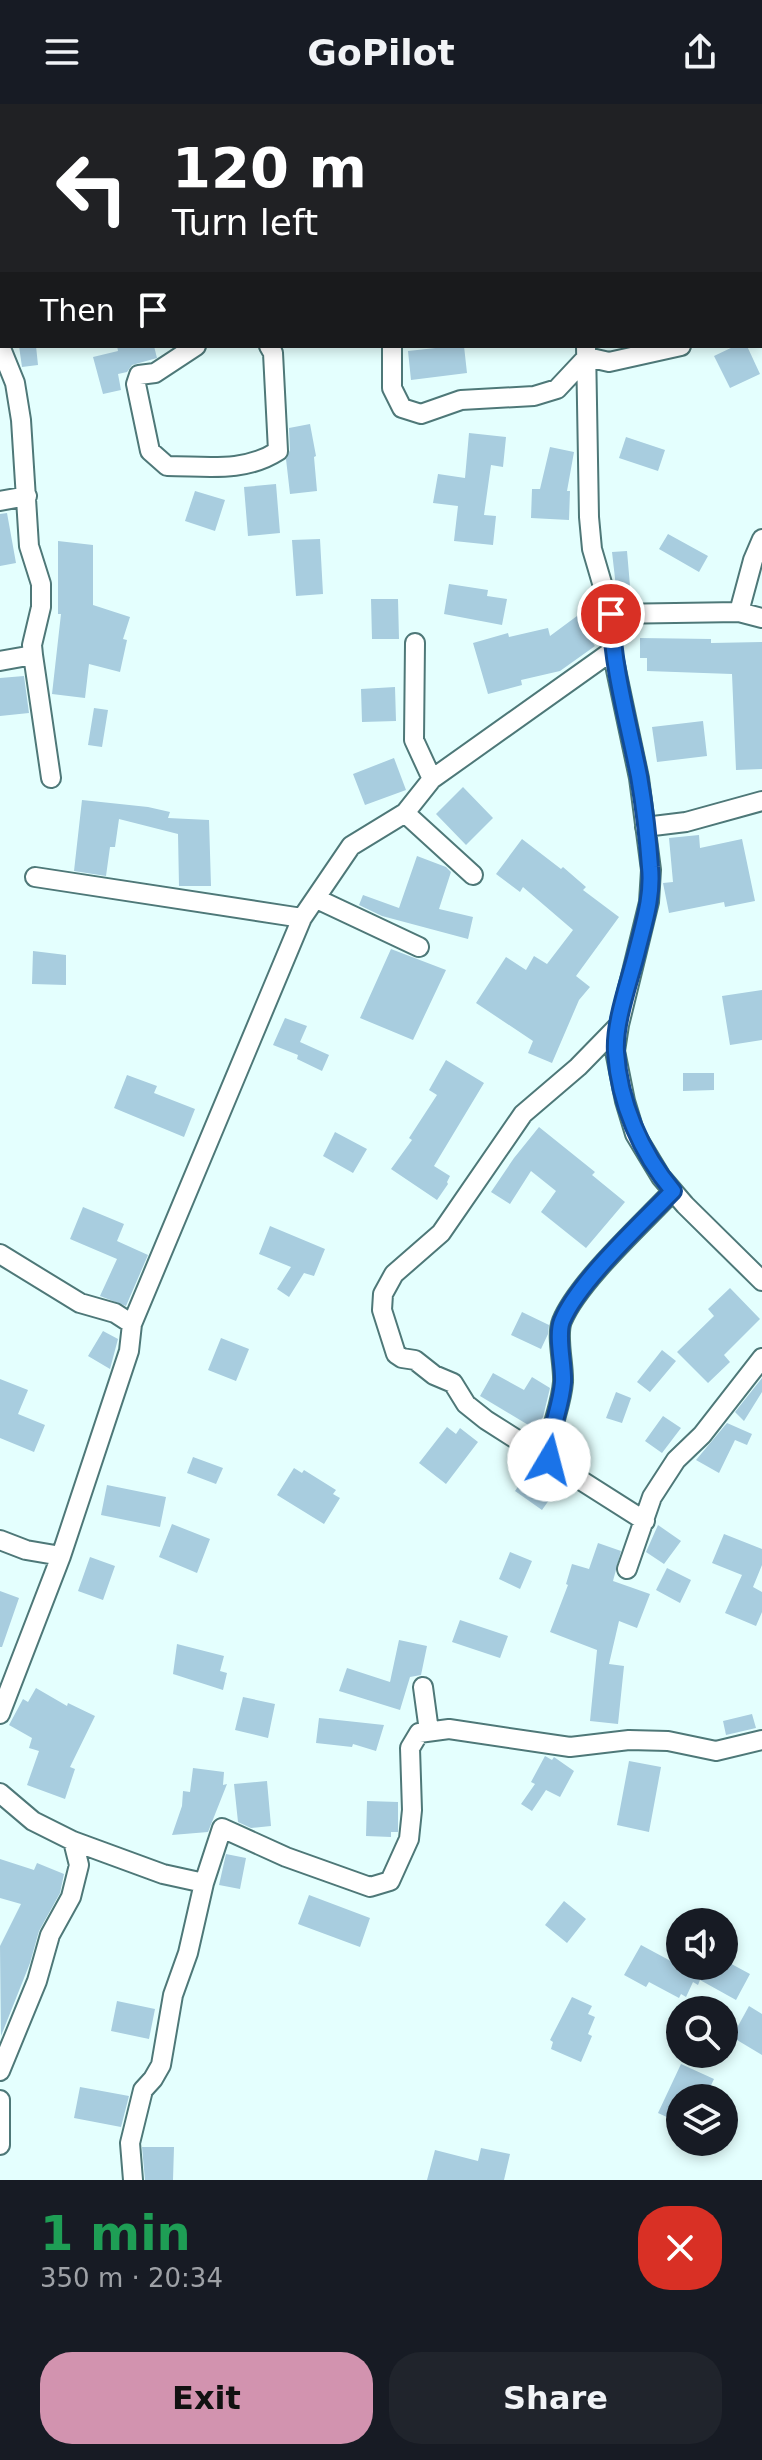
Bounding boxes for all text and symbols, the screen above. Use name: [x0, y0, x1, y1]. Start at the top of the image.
icon: menu: [40, 30, 84, 74]
icon: share: [678, 30, 722, 74]
text: GoPilot: [307, 32, 455, 73]
text: 120 m: [172, 135, 367, 200]
icon: left: [40, 136, 144, 240]
text: Turn left: [172, 202, 318, 243]
icon: arrive: [131, 288, 175, 332]
text: Then: [40, 293, 115, 328]
pin: [577, 580, 645, 648]
icon: arrive: [589, 592, 633, 636]
position arrow: [507, 1418, 591, 1502]
map controls: [666, 1908, 738, 2156]
button: sound: [666, 1908, 738, 1980]
button: search: [666, 1996, 738, 2068]
button: layers: [666, 2084, 738, 2156]
text: 1 min: [40, 2205, 191, 2261]
button: close: [638, 2206, 722, 2290]
text: 350 m · 20:34: [40, 2263, 223, 2293]
button: Exit: [40, 2352, 373, 2444]
button: Share: [389, 2352, 722, 2444]

